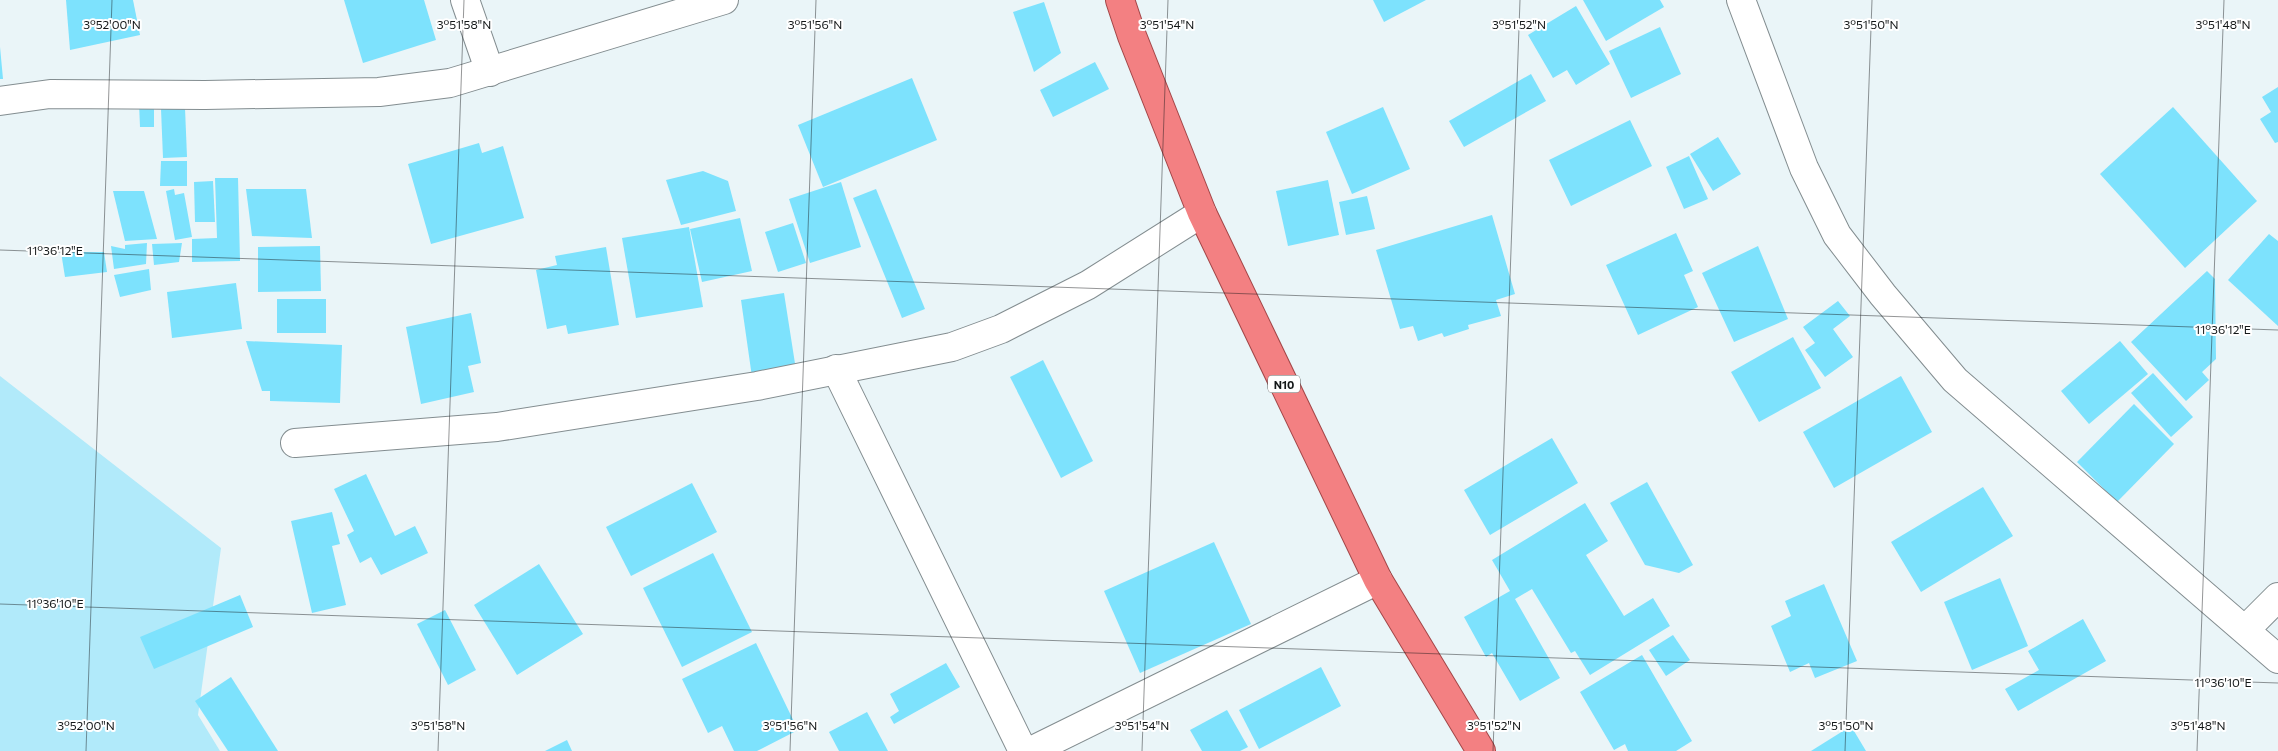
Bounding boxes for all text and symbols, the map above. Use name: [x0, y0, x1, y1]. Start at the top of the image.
text: 3°52'00"N: [83, 17, 141, 31]
text: 3°51'58"N: [437, 17, 491, 31]
text: 3°51'56"N: [788, 17, 842, 31]
text: 3°51'54"N: [1140, 17, 1194, 31]
text: 3°51'52"N: [1492, 17, 1546, 31]
text: 3°51'50"N: [1843, 17, 1899, 31]
text: 3°51'48"N: [2196, 17, 2250, 31]
text: 11°36'12"E: [27, 243, 83, 257]
text: 11°36'12"E: [2195, 322, 2251, 336]
road number: N10: [1268, 376, 1300, 392]
text: 11°36'10"E: [26, 596, 84, 610]
text: 11°36'10"E: [2194, 675, 2252, 689]
text: 3°52'00"N: [57, 718, 115, 732]
text: 3°51'58"N: [411, 718, 465, 732]
text: 3°51'56"N: [763, 718, 817, 732]
text: 3°51'54"N: [1115, 718, 1169, 732]
text: 3°51'52"N: [1467, 718, 1521, 732]
text: 3°51'50"N: [1818, 718, 1874, 732]
text: 3°51'48"N: [2171, 718, 2225, 732]

